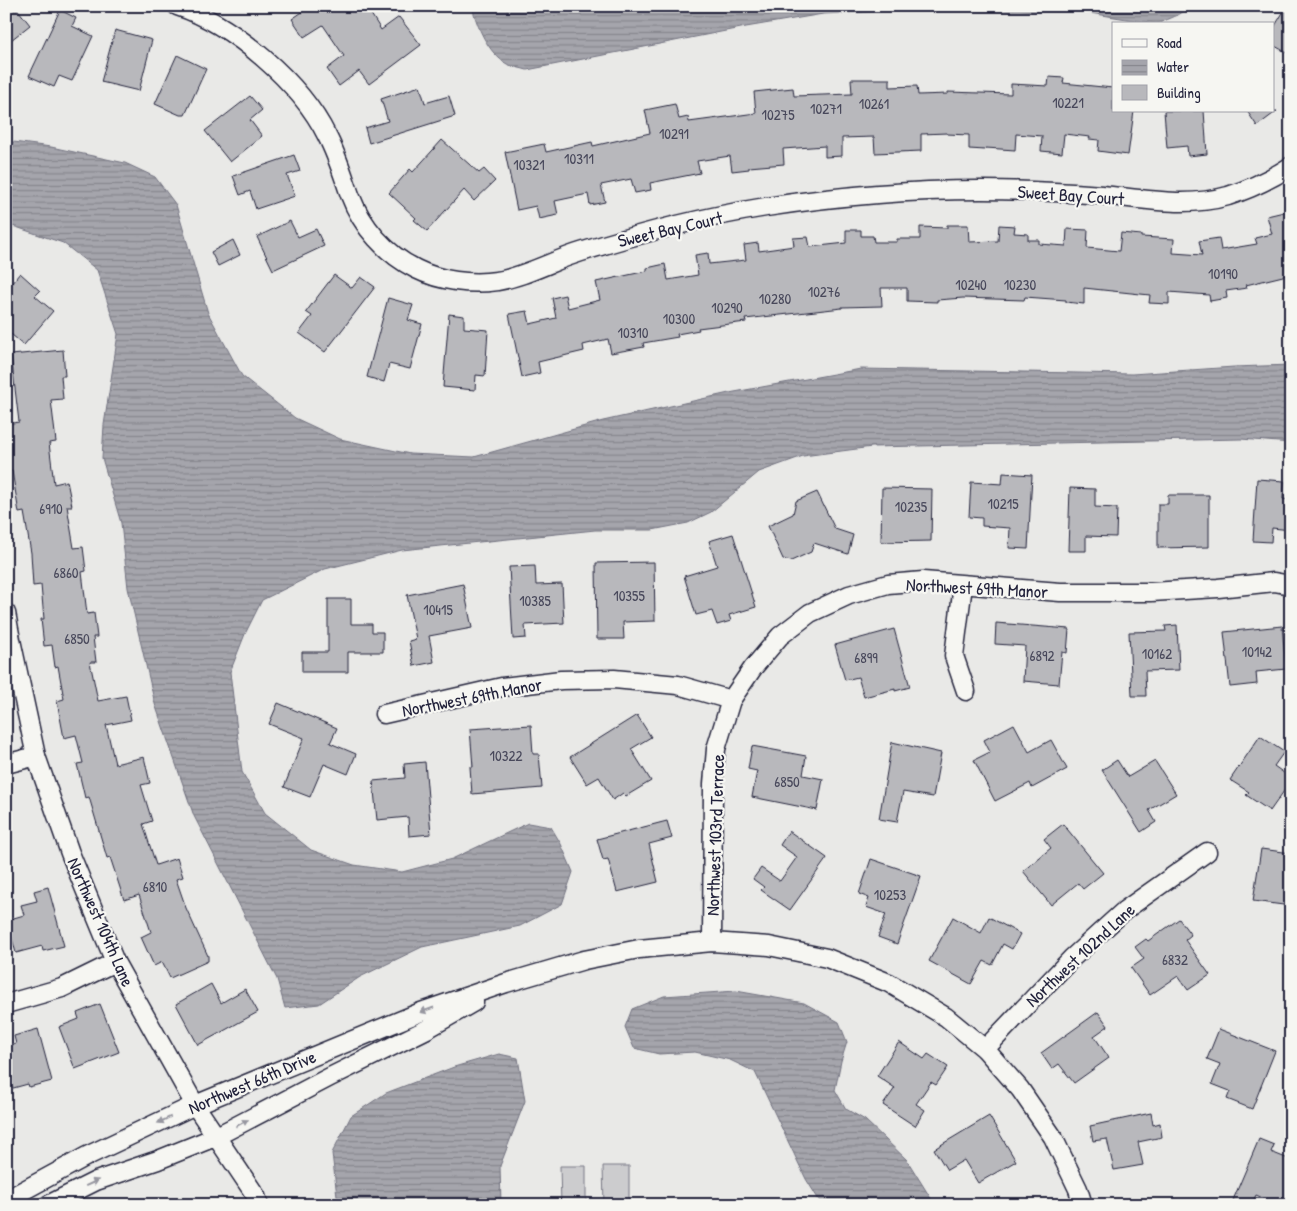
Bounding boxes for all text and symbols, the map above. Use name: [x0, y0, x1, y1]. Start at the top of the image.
legend: [1112, 22, 1274, 112]
text: Road: [1157, 32, 1182, 53]
text: Water: [1157, 56, 1189, 77]
text: Building: [1157, 82, 1201, 103]
house number: 10221: [1052, 92, 1084, 113]
house number: 10261: [859, 93, 889, 114]
house number: 10271: [810, 98, 842, 119]
house number: 10275: [762, 104, 795, 125]
house number: 10291: [659, 123, 689, 144]
house number: 10311: [564, 148, 594, 169]
house number: 10321: [513, 154, 545, 175]
street label: Sweet Bay Court: [1017, 179, 1126, 211]
street label: Sweet Bay Court: [615, 205, 726, 253]
house number: 10190: [1208, 263, 1238, 284]
house number: 10240: [955, 274, 987, 295]
house number: 10230: [1004, 274, 1037, 295]
house number: 10276: [808, 281, 840, 302]
house number: 10280: [759, 288, 791, 309]
house number: 10290: [711, 297, 743, 318]
house number: 10300: [663, 308, 695, 329]
house number: 10310: [617, 322, 649, 343]
house number: 10215: [988, 493, 1019, 514]
house number: 10235: [895, 496, 928, 517]
house number: 6910: [39, 498, 63, 519]
house number: 6860: [53, 562, 79, 583]
street label: Northwest 69th Manor: [905, 572, 1049, 604]
house number: 10355: [613, 585, 645, 606]
house number: 10385: [519, 590, 552, 611]
house number: 10415: [423, 599, 453, 620]
house number: 6850: [64, 628, 90, 649]
house number: 10142: [1242, 641, 1272, 662]
house number: 10162: [1142, 643, 1172, 664]
house number: 6892: [1029, 645, 1055, 666]
house number: 6899: [854, 647, 878, 668]
street label: Northwest 69th Manor: [400, 671, 544, 723]
house number: 10322: [490, 745, 522, 766]
street label: Northwest 103rd Terrace: [700, 754, 730, 916]
house number: 6850: [774, 771, 800, 792]
street label: Northwest 104th Lane: [61, 854, 141, 990]
house number: 6810: [143, 876, 168, 897]
house number: 10253: [874, 884, 906, 905]
street label: Northwest 102nd Lane: [1020, 898, 1140, 1012]
house number: 6832: [1162, 949, 1188, 970]
one-way arrow: [419, 1006, 434, 1014]
street label: Northwest 66th Drive: [184, 1044, 320, 1120]
one-way arrow: [157, 1116, 172, 1124]
one-way arrow: [235, 1119, 250, 1127]
one-way arrow: [85, 1179, 99, 1187]

